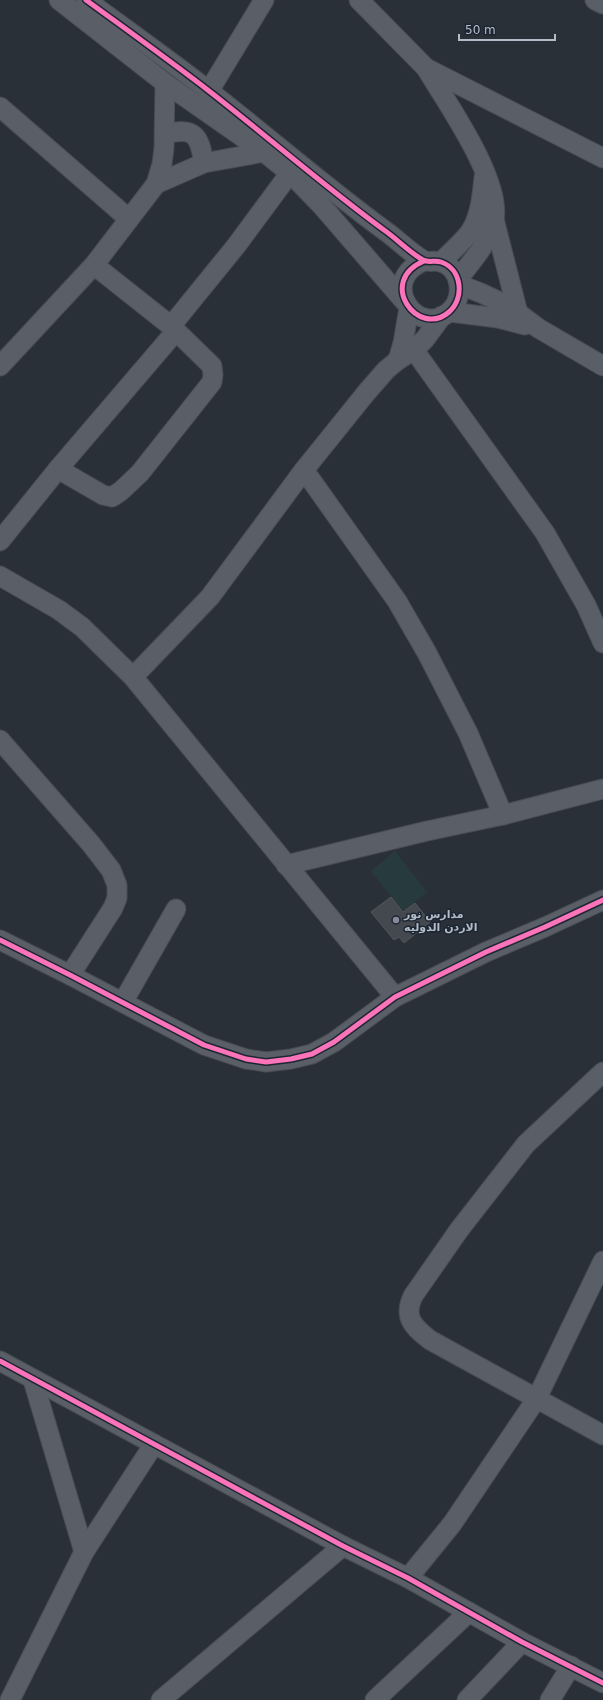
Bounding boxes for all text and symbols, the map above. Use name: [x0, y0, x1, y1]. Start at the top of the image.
scale bar: [459, 16, 555, 42]
text: 50 m: [465, 23, 496, 37]
place label: مدارس نور الاردن الدوليه: [403, 908, 478, 934]
marker: مدارس نور الاردن الدوليه: [391, 915, 401, 925]

